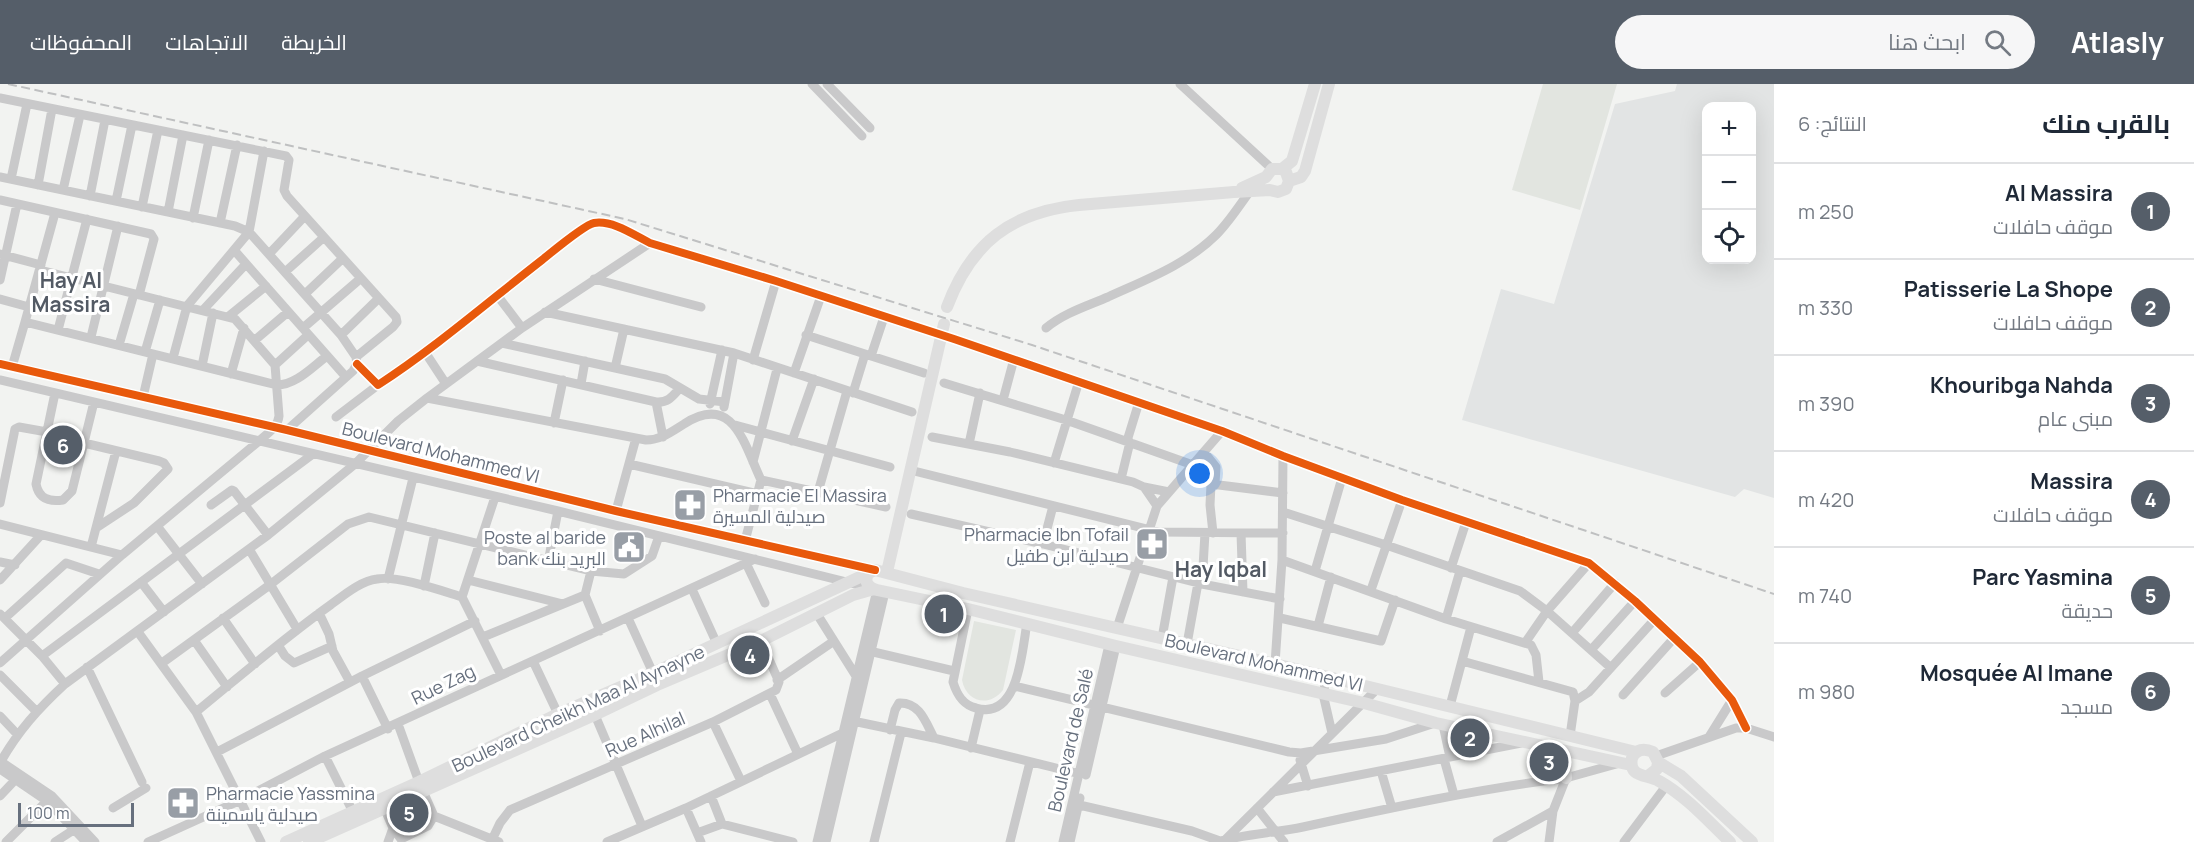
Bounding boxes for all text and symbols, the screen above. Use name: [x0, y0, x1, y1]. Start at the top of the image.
search box: [1615, 15, 2035, 69]
text: Atlasly: [2071, 23, 2164, 61]
icon: search: [1981, 26, 2014, 59]
text: ابحث هنا: [1888, 27, 1966, 57]
text: المحفوظات: [30, 28, 132, 56]
text: الاتجاهات: [165, 28, 248, 56]
text: الخريطة: [281, 28, 347, 56]
map controls: [1702, 102, 1756, 264]
button: +: [1702, 102, 1756, 156]
text: بالقرب منك: [2042, 105, 2170, 141]
text: النتائج: 6: [1798, 110, 1867, 137]
button: −: [1702, 156, 1756, 210]
text: Al Massira: [2005, 178, 2113, 208]
text: 250 m: [1798, 198, 1854, 225]
text: 1: [2146, 198, 2155, 225]
button: locate: [1702, 210, 1756, 264]
text: موقف حافلات: [1993, 213, 2113, 240]
district label: Hay Al Massira: [32, 266, 110, 318]
text: Patisserie La Shope: [1904, 274, 2113, 304]
text: 330 m: [1798, 294, 1853, 321]
text: 2: [2145, 294, 2156, 321]
text: موقف حافلات: [1993, 309, 2113, 336]
text: Khouribga Nahda: [1930, 370, 2113, 400]
text: 390 m: [1798, 390, 1855, 417]
text: 3: [2145, 390, 2156, 417]
text: مبنى عام: [2038, 405, 2113, 432]
street label: Boulevard Mohammed VI: [340, 416, 542, 488]
pin: 6: [44, 422, 82, 468]
your location: [1185, 459, 1214, 488]
text: Massira: [2030, 466, 2113, 496]
place label: Pharmacie El Massira صيدلية المسيرة: [713, 483, 887, 528]
text: 420 m: [1798, 486, 1854, 513]
text: 4: [2144, 486, 2157, 513]
pharmacy icon: Pharmacie El Massira صيدلية المسيرة: [672, 487, 708, 523]
text: موقف حافلات: [1993, 501, 2113, 528]
place label: Pharmacie Ibn Tofail صيدلية ابن طفيل: [964, 522, 1129, 567]
place label: Poste al baride bank البريد بنك: [484, 525, 606, 570]
pharmacy icon: Pharmacie Ibn Tofail صيدلية ابن طفيل: [1134, 526, 1170, 562]
public building icon: Poste al baride bank البريد بنك: [611, 529, 647, 565]
district label: Hay Iqbal: [1175, 555, 1267, 583]
text: Parc Yasmina: [1972, 562, 2113, 592]
text: 740 m: [1798, 582, 1852, 609]
text: 5: [2145, 582, 2156, 609]
pin: 1: [924, 592, 964, 636]
text: حديقة: [2062, 597, 2113, 624]
street label: Boulevard Mohammed VI: [1163, 628, 1365, 696]
pin: 4: [730, 632, 770, 678]
street label: Boulevard Cheikh Maa Al Aynayne: [448, 639, 708, 777]
street label: Rue Zag: [407, 658, 479, 710]
text: Mosquée Al Imane: [1920, 658, 2113, 688]
street label: Boulevard de Salé: [1042, 666, 1098, 814]
text: 980 m: [1798, 678, 1855, 705]
text: 6: [2144, 678, 2157, 705]
text: مسجد: [2060, 693, 2113, 720]
street label: Rue Alhilal: [601, 706, 689, 762]
pin: 2: [1450, 716, 1490, 760]
pin: 3: [1530, 740, 1568, 784]
place label: Pharmacie Yassmina صيدلية ياسمينة: [206, 781, 375, 826]
pharmacy icon: Pharmacie Yassmina صيدلية ياسمينة: [165, 785, 201, 821]
pin: 5: [390, 790, 428, 836]
scale bar: [18, 800, 134, 828]
text: 100 m: [27, 802, 70, 824]

